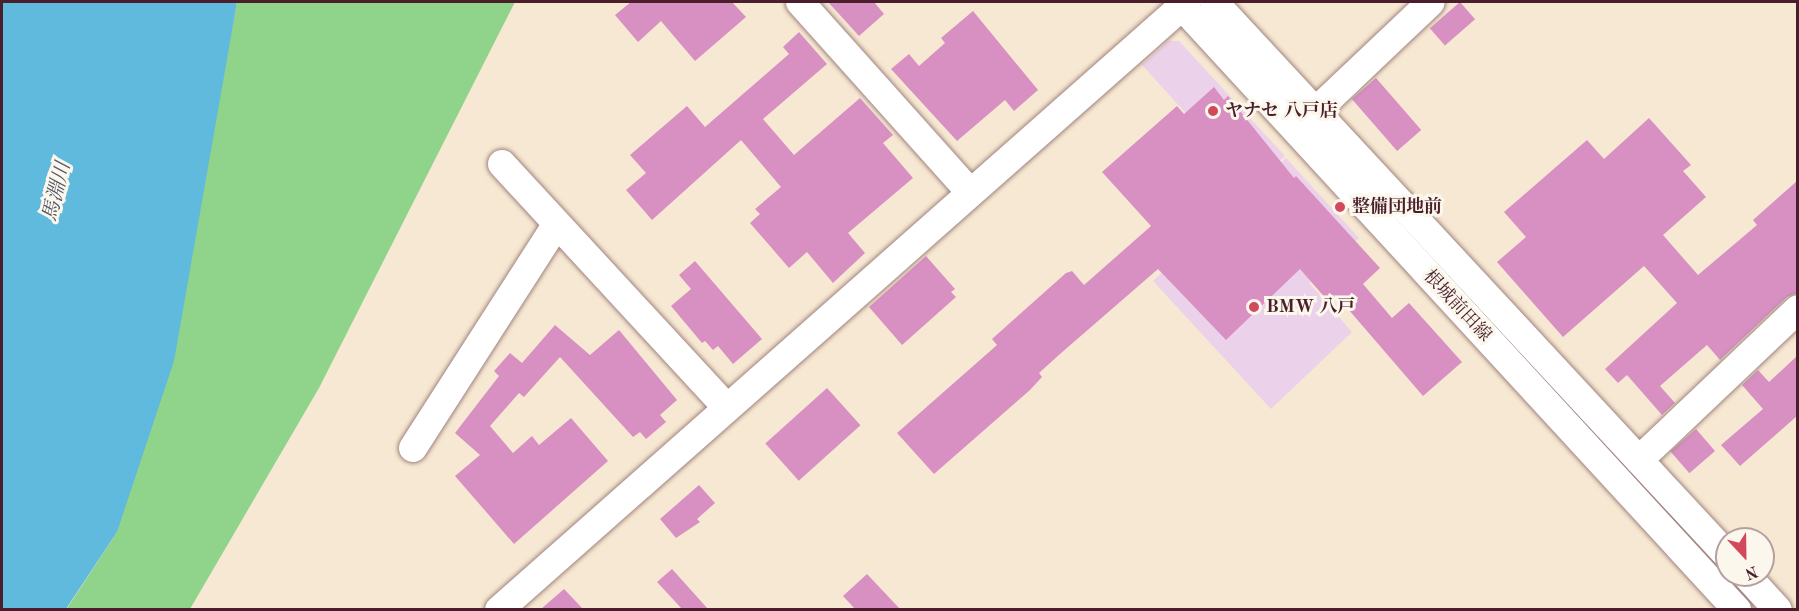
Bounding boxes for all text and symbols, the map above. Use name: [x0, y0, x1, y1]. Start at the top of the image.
place label: ヤナセ 八戸店: [1225, 100, 1338, 122]
marker: ヤナセ 八戸店: [1206, 104, 1220, 118]
water label: 馬淵川: [39, 160, 77, 224]
place label: 整備団地前: [1352, 196, 1442, 218]
marker: 整備団地前: [1333, 200, 1347, 214]
street label: 根城前田線: [1418, 266, 1496, 346]
place label: BMW 八戸: [1266, 296, 1355, 318]
marker: BMW 八戸: [1247, 300, 1261, 314]
north arrow: [1715, 527, 1775, 587]
text: N: [1742, 562, 1760, 582]

